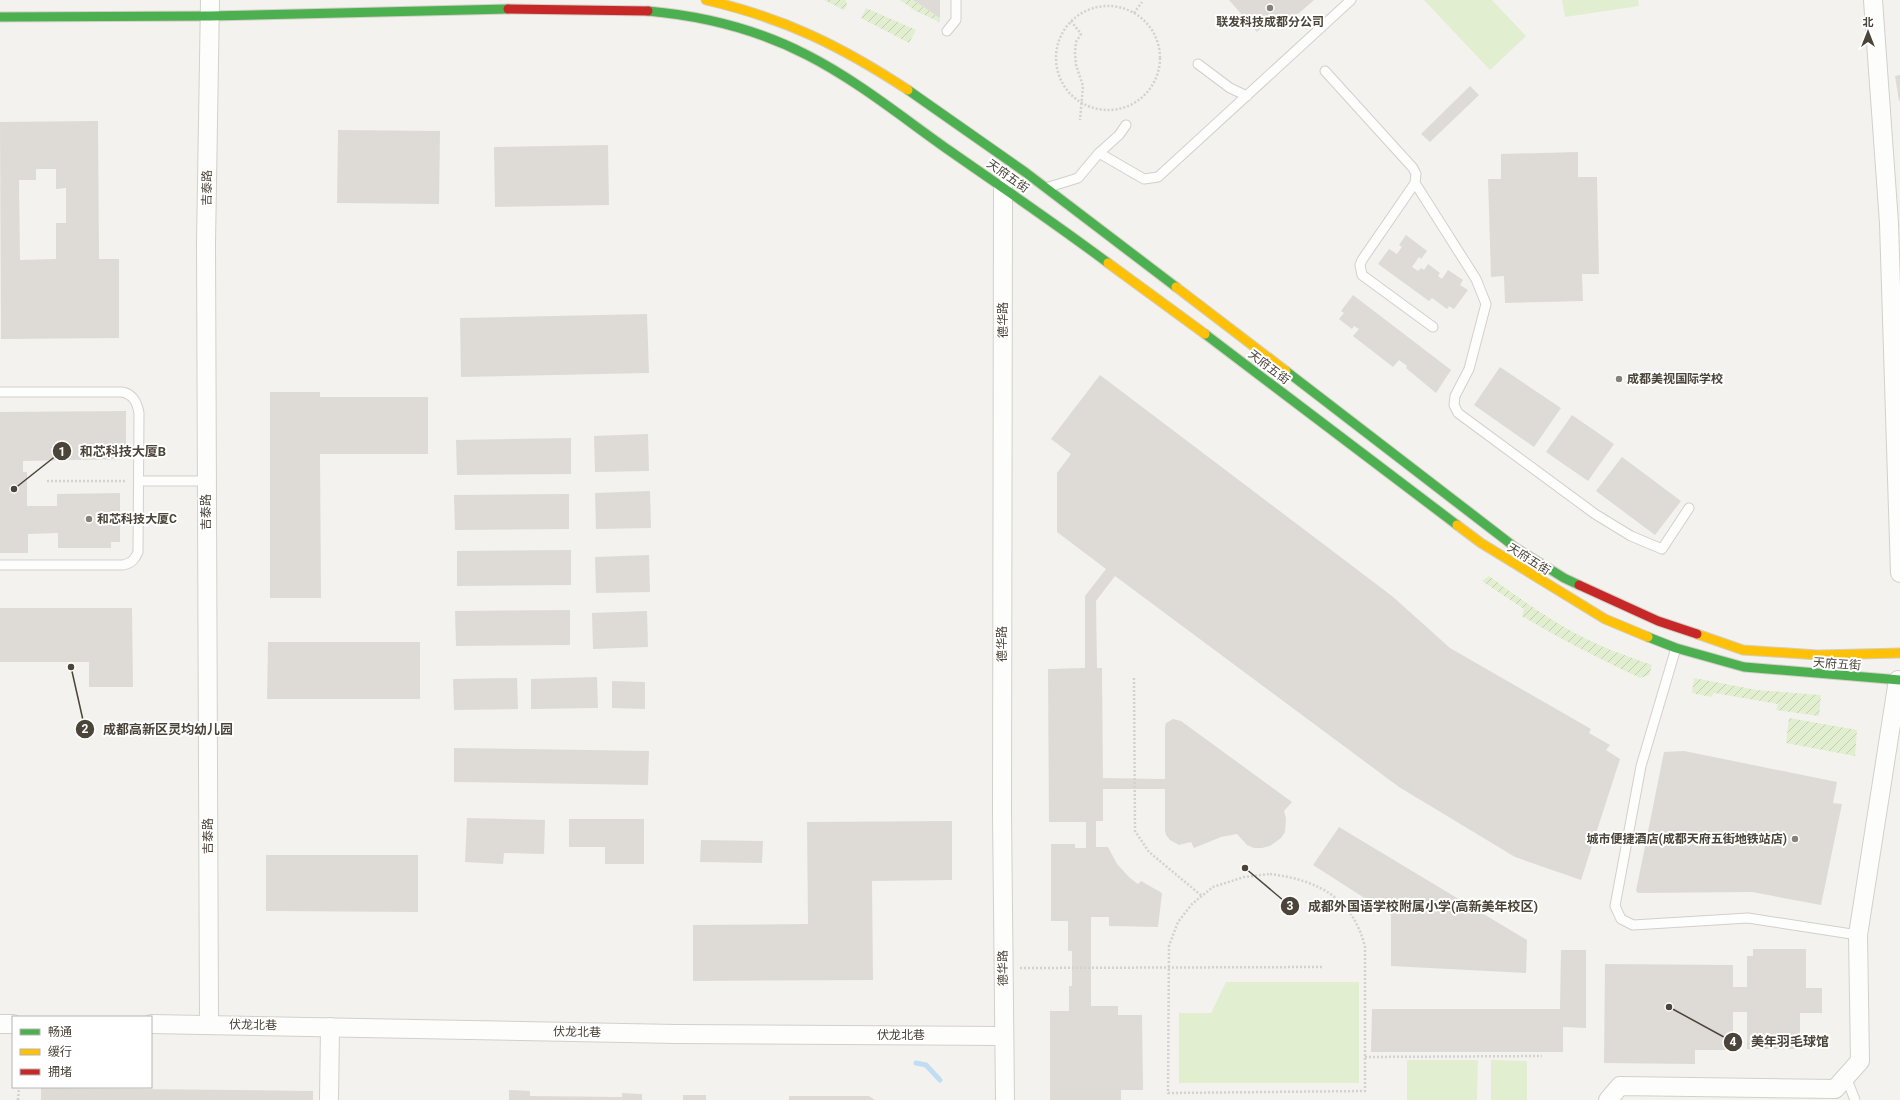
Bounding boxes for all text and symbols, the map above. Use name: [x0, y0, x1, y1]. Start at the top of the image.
marker: 联发科技成都分公司: [1265, 3, 1275, 13]
north arrow: [1848, 12, 1888, 52]
place label: 联发科技成都分公司: [1216, 15, 1324, 29]
text: 北: [1863, 16, 1874, 29]
street label: 天府五街: [984, 156, 1032, 196]
street label: 吉泰路: [200, 170, 214, 206]
street label: 德华路: [996, 302, 1010, 338]
street label: 天府五街: [1246, 347, 1292, 387]
place label: 成都美视国际学校: [1627, 372, 1723, 386]
marker: 成都美视国际学校: [1614, 374, 1624, 384]
callout: 和芯科技大厦B: [52, 439, 174, 464]
text: 和芯科技大厦B: [80, 444, 166, 459]
text: 1: [59, 445, 65, 459]
street label: 吉泰路: [199, 494, 213, 530]
place label: 和芯科技大厦C: [97, 512, 177, 526]
marker: 和芯科技大厦C: [84, 514, 94, 524]
street label: 天府五街: [1505, 540, 1553, 578]
street label: 德华路: [995, 626, 1009, 662]
street label: 天府五街: [1813, 655, 1861, 673]
callout: 成都高新区灵均幼儿园: [75, 717, 241, 742]
text: 2: [82, 722, 89, 736]
text: 成都高新区灵均幼儿园: [103, 722, 233, 737]
street label: 吉泰路: [201, 818, 215, 854]
place label: 城市便捷酒店(成都天府五街地铁站店): [1587, 832, 1787, 846]
marker: 城市便捷酒店(成都天府五街地铁站店): [1790, 834, 1800, 844]
callout: 成都外国语学校附属小学(高新美年校区): [1280, 894, 1546, 919]
text: 3: [1287, 899, 1294, 913]
text: 成都外国语学校附属小学(高新美年校区): [1308, 899, 1538, 914]
street label: 德华路: [996, 950, 1010, 986]
legend: [12, 1016, 152, 1088]
street label: 伏龙北巷: [229, 1018, 277, 1032]
text: 畅通: [48, 1025, 72, 1039]
street label: 伏龙北巷: [553, 1025, 601, 1039]
street label: 伏龙北巷: [877, 1028, 925, 1042]
callout: 美年羽毛球馆: [1723, 1029, 1837, 1054]
text: 美年羽毛球馆: [1751, 1034, 1829, 1049]
text: 4: [1730, 1035, 1737, 1049]
text: 缓行: [48, 1045, 72, 1059]
text: 拥堵: [48, 1065, 72, 1079]

